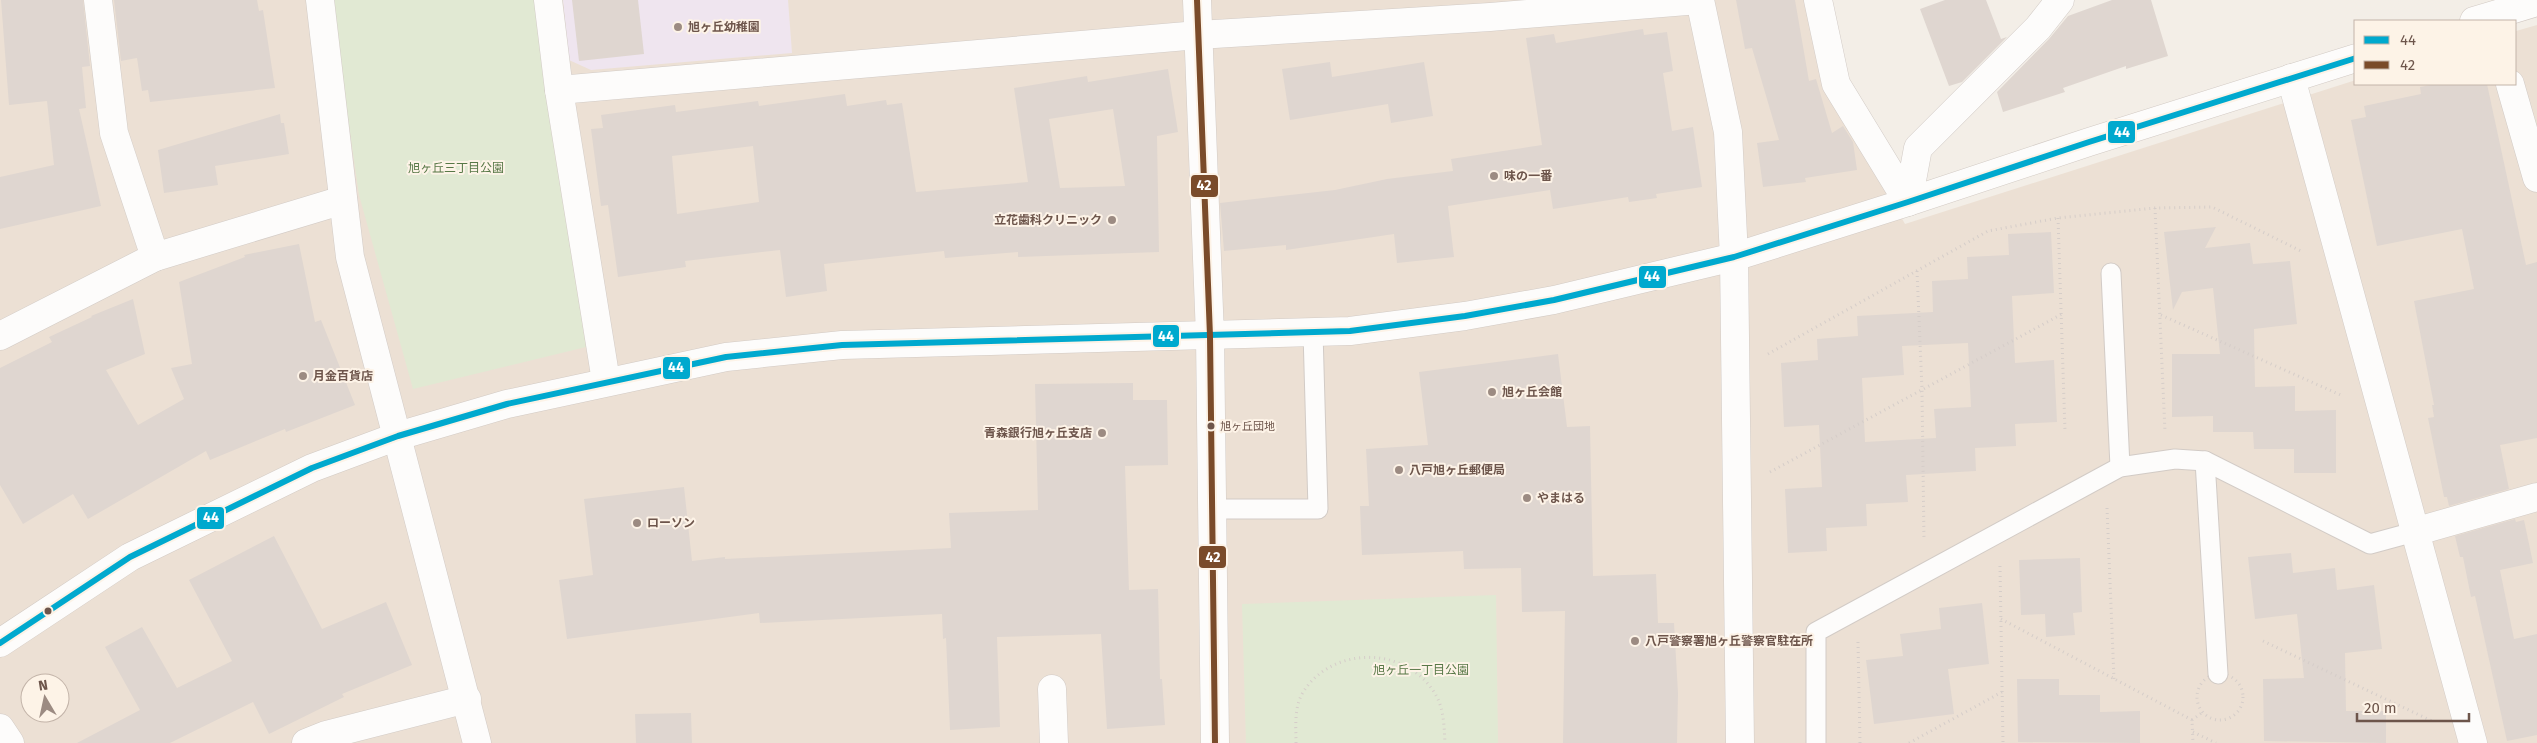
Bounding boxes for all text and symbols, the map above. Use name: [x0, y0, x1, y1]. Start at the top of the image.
place label: 旭ヶ丘幼稚園: [688, 20, 760, 34]
legend: [2354, 20, 2517, 85]
marker: 旭ヶ丘幼稚園: [672, 21, 684, 33]
text: 44: [2400, 31, 2416, 49]
text: 42: [2400, 56, 2415, 74]
line badge: 44: [2107, 120, 2136, 144]
text: 44: [2114, 124, 2130, 141]
park label: 旭ヶ丘三丁目公園: [408, 161, 504, 175]
place label: 味の一番: [1504, 169, 1553, 183]
marker: 味の一番: [1488, 170, 1500, 182]
line badge: 42: [1190, 174, 1219, 198]
text: 42: [1197, 177, 1211, 194]
place label: 立花歯科クリニック: [994, 213, 1102, 227]
marker: 立花歯科クリニック: [1106, 214, 1118, 226]
line badge: 44: [1638, 265, 1667, 289]
text: 44: [1644, 268, 1660, 285]
line badge: 44: [1152, 324, 1180, 348]
text: 44: [1158, 328, 1174, 345]
line badge: 44: [662, 356, 691, 380]
text: 44: [668, 359, 684, 376]
place label: 月金百貨店: [313, 369, 373, 383]
marker: 月金百貨店: [297, 370, 309, 382]
place label: 旭ヶ丘会館: [1502, 385, 1562, 399]
marker: 旭ヶ丘会館: [1486, 386, 1498, 398]
place label: 旭ヶ丘団地: [1220, 420, 1275, 433]
marker: 旭ヶ丘団地: [1206, 421, 1216, 431]
place label: 青森銀行旭ヶ丘支店: [984, 426, 1092, 440]
marker: 青森銀行旭ヶ丘支店: [1096, 427, 1108, 439]
place label: 八戸旭ヶ丘郵便局: [1409, 463, 1505, 477]
marker: 八戸旭ヶ丘郵便局: [1393, 464, 1405, 476]
place label: やまはる: [1537, 491, 1585, 505]
marker: やまはる: [1521, 492, 1533, 504]
line badge: 44: [196, 506, 225, 530]
text: 44: [203, 509, 219, 526]
place label: ローソン: [647, 516, 695, 530]
marker: ローソン: [631, 517, 643, 529]
line badge: 42: [1198, 545, 1227, 569]
text: 42: [1206, 549, 1220, 566]
unlabelled marker: [43, 606, 53, 616]
place label: 八戸警察署旭ヶ丘警察官駐在所: [1645, 634, 1813, 648]
marker: 八戸警察署旭ヶ丘警察官駐在所: [1629, 635, 1641, 647]
park label: 旭ヶ丘一丁目公園: [1373, 663, 1469, 677]
north arrow: [20, 673, 70, 723]
text: N: [37, 677, 49, 695]
scale bar: [2357, 690, 2470, 722]
text: 20 m: [2364, 699, 2397, 717]

